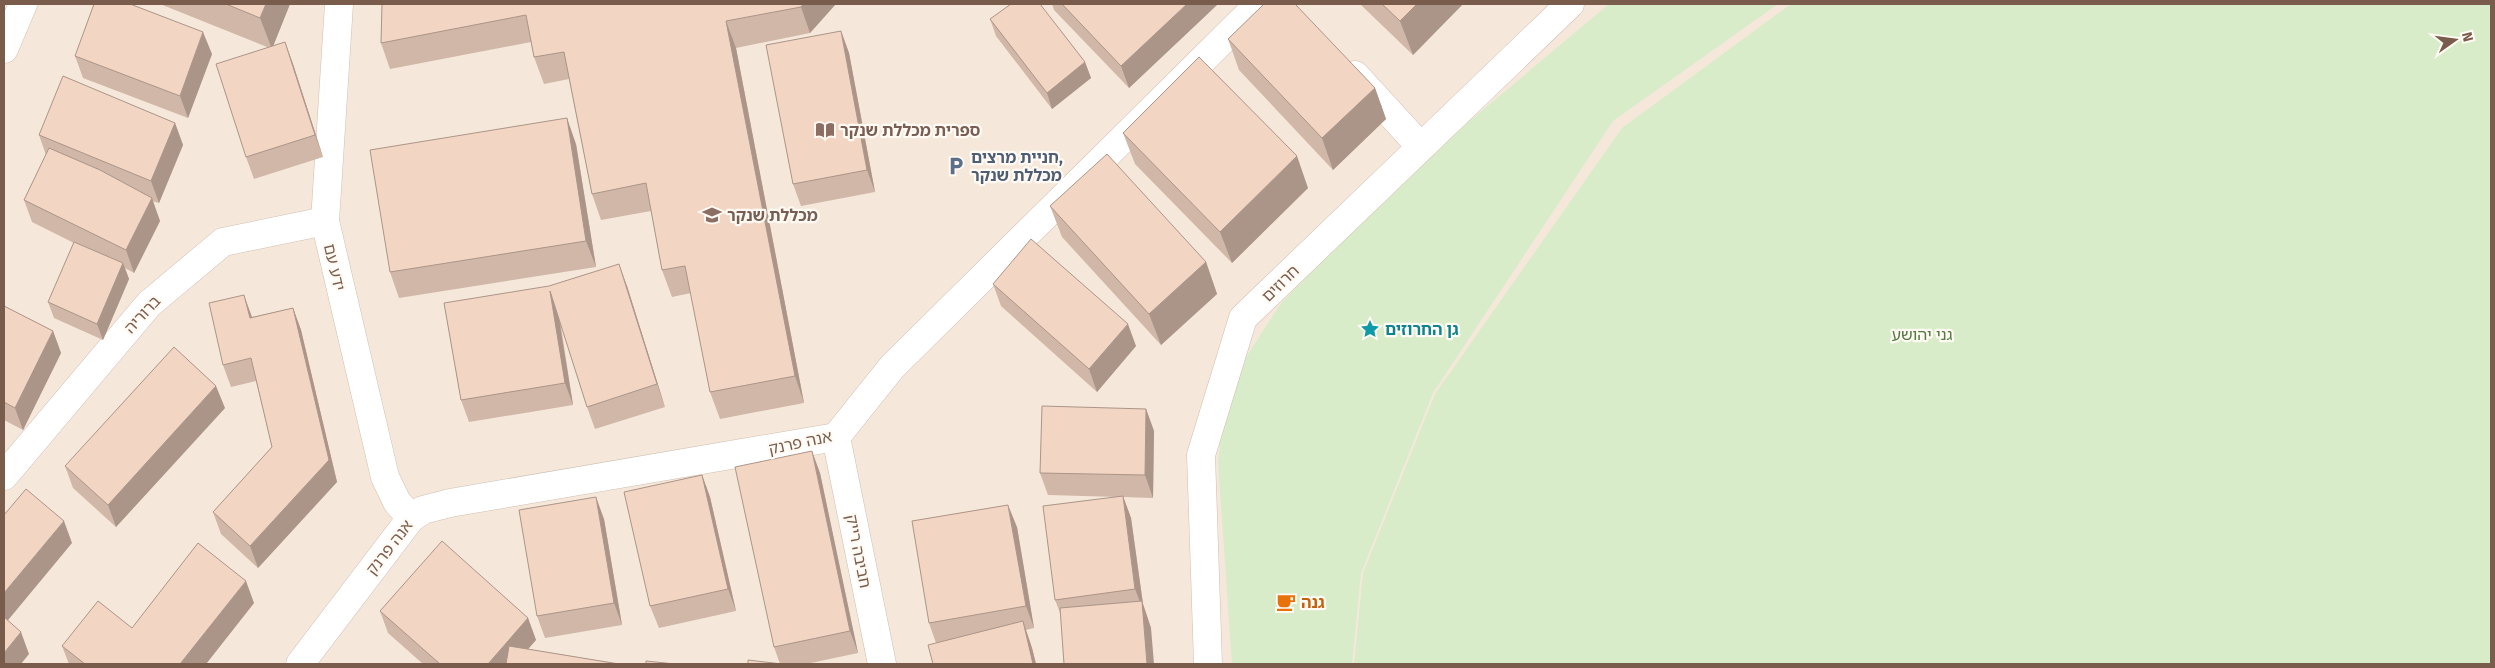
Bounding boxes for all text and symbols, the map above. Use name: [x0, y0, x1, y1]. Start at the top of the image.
north arrow: [2430, 15, 2480, 65]
text: N: [2458, 30, 2477, 44]
library icon: ספרית מכללת שנקר: [814, 119, 836, 141]
place label: ספרית מכללת שנקר: [840, 121, 981, 140]
place label: חניית מרצים, מכללת שנקר: [971, 148, 1063, 185]
parking icon: חניית מרצים, מכללת שנקר: [945, 155, 967, 177]
school or university icon: מכללת שנקר: [701, 204, 723, 226]
place label: מכללת שנקר: [727, 206, 818, 225]
street label: ידע עם: [320, 242, 349, 292]
street label: חרוזים: [1258, 261, 1303, 306]
street label: ברוריה: [120, 292, 165, 337]
place icon: גן החרוזים: [1359, 318, 1381, 340]
place label: גן החרוזים: [1385, 320, 1459, 339]
park label: גני יהושע: [1891, 325, 1953, 344]
street label: אנה פרנק: [767, 426, 834, 458]
street label: חביבה רייק: [842, 513, 875, 590]
street label: אנה פרנק: [362, 516, 417, 579]
cafe icon: גנה: [1275, 591, 1297, 613]
place label: גנה: [1301, 593, 1325, 612]

